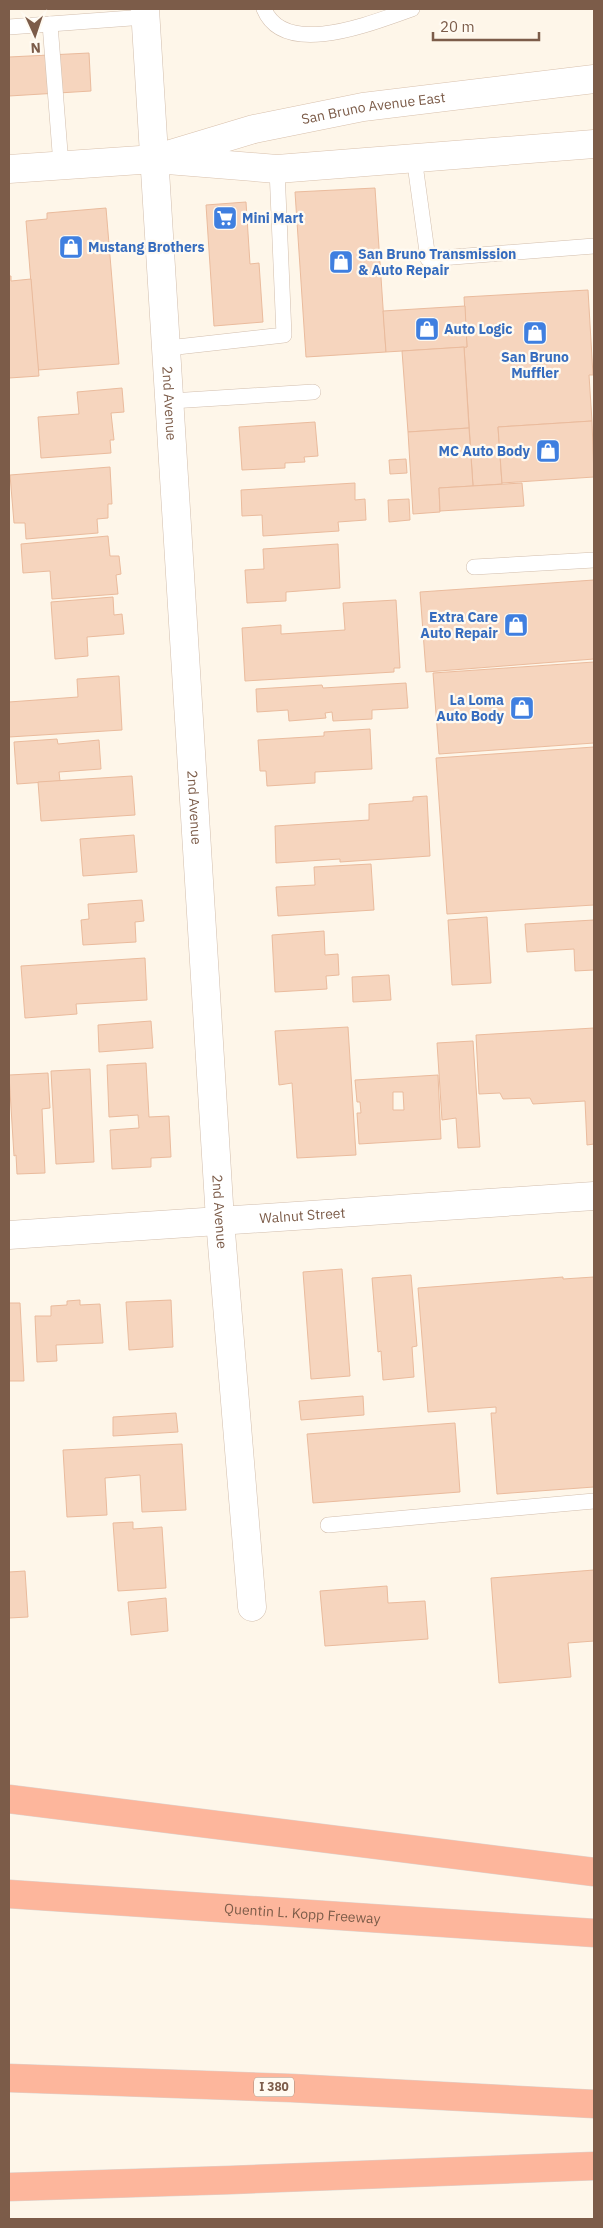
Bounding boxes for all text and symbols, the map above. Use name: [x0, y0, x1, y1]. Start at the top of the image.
north arrow: [10, 10, 60, 60]
scale bar: [433, 10, 539, 42]
text: 20 m: [440, 17, 475, 36]
text: N: [30, 39, 41, 57]
street label: San Bruno Avenue East: [300, 88, 446, 128]
supermarket icon: Mini Mart: [212, 205, 238, 231]
place label: Mini Mart: [242, 209, 304, 227]
shop icon: Mustang Brothers: [58, 234, 84, 260]
place label: Mustang Brothers: [88, 238, 204, 256]
place label: San Bruno Transmission & Auto Repair: [358, 245, 516, 279]
shop icon: San Bruno Transmission & Auto Repair: [328, 249, 354, 275]
shop icon: Auto Logic: [414, 316, 440, 342]
place label: Auto Logic: [444, 320, 513, 338]
shop icon: San Bruno Muffler: [522, 320, 548, 346]
place label: San Bruno Muffler: [501, 348, 569, 382]
street label: 2nd Avenue: [158, 365, 181, 441]
shop icon: MC Auto Body: [535, 438, 561, 464]
place label: MC Auto Body: [438, 442, 531, 460]
place label: Extra Care Auto Repair: [420, 608, 498, 642]
shop icon: Extra Care Auto Repair: [503, 612, 529, 638]
place label: La Loma Auto Body: [436, 691, 505, 725]
shop icon: La Loma Auto Body: [509, 695, 535, 721]
street label: 2nd Avenue: [183, 770, 206, 846]
street label: 2nd Avenue: [208, 1174, 231, 1250]
street label: Walnut Street: [259, 1204, 346, 1227]
street label: Quentin L. Kopp Freeway: [224, 1899, 381, 1928]
road number: I 380: [254, 2078, 294, 2096]

